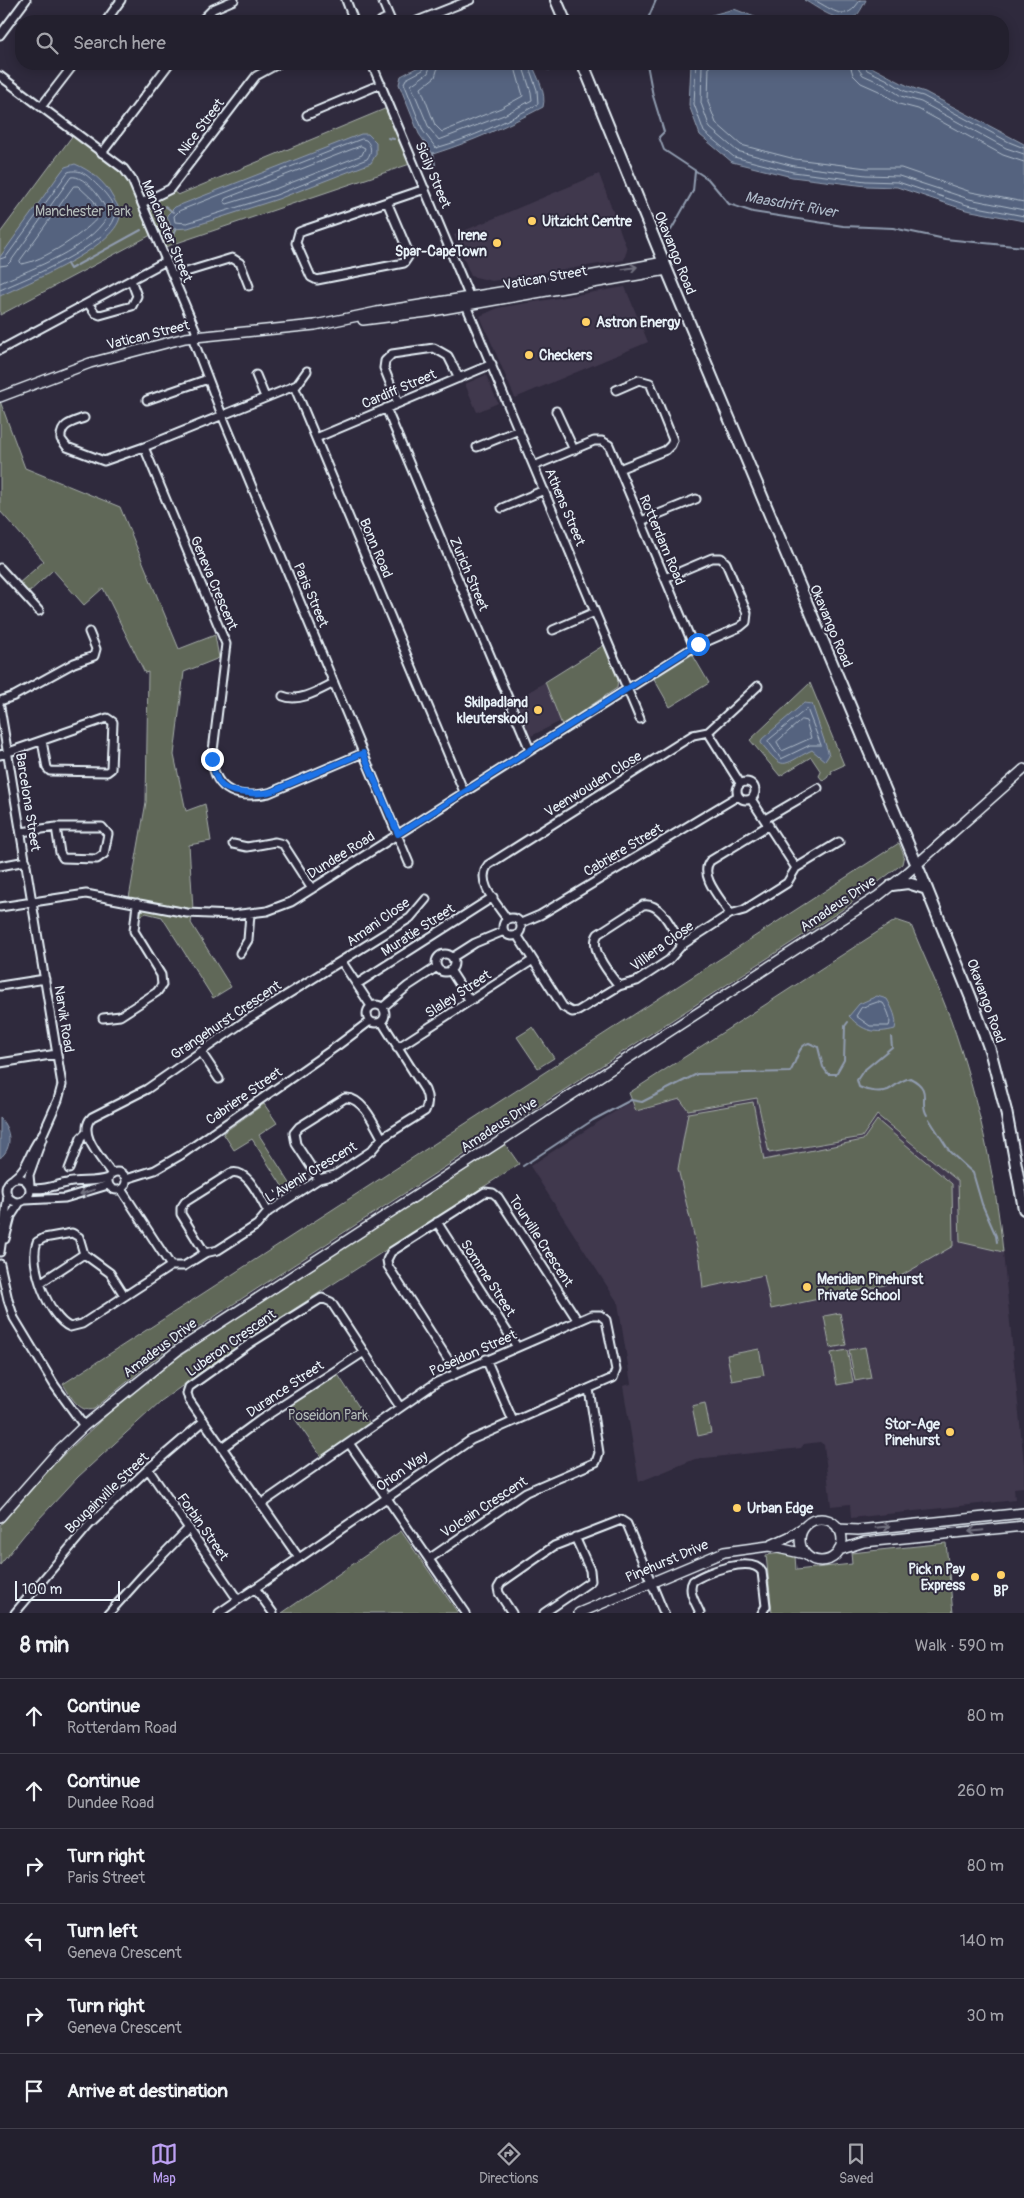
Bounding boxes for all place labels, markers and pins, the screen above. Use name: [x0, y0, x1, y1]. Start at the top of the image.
place label: Uitzicht Centre: [542, 213, 633, 230]
marker: Uitzicht Centre: [526, 215, 538, 227]
place label: Irene Spar-CapeTown: [395, 227, 488, 260]
marker: Irene Spar-CapeTown: [491, 237, 503, 249]
place label: Astron Energy: [596, 314, 680, 331]
marker: Astron Energy: [580, 316, 592, 328]
place label: Checkers: [539, 347, 593, 364]
marker: Checkers: [523, 349, 535, 361]
place label: Skilpadland kleuterskool: [456, 694, 528, 727]
marker: Skilpadland kleuterskool: [532, 704, 544, 716]
place label: Meridian Pinehurst Private School: [817, 1271, 924, 1304]
marker: Meridian Pinehurst Private School: [801, 1281, 813, 1293]
place label: Stor-Age Pinehurst: [885, 1416, 941, 1449]
marker: Stor-Age Pinehurst: [944, 1426, 956, 1438]
place label: Urban Edge: [747, 1500, 814, 1517]
marker: Urban Edge: [731, 1502, 743, 1514]
place label: Pick n Pay Express: [908, 1561, 966, 1594]
marker: BP: [995, 1569, 1007, 1581]
marker: Pick n Pay Express: [969, 1571, 981, 1583]
place label: BP: [993, 1583, 1009, 1600]

